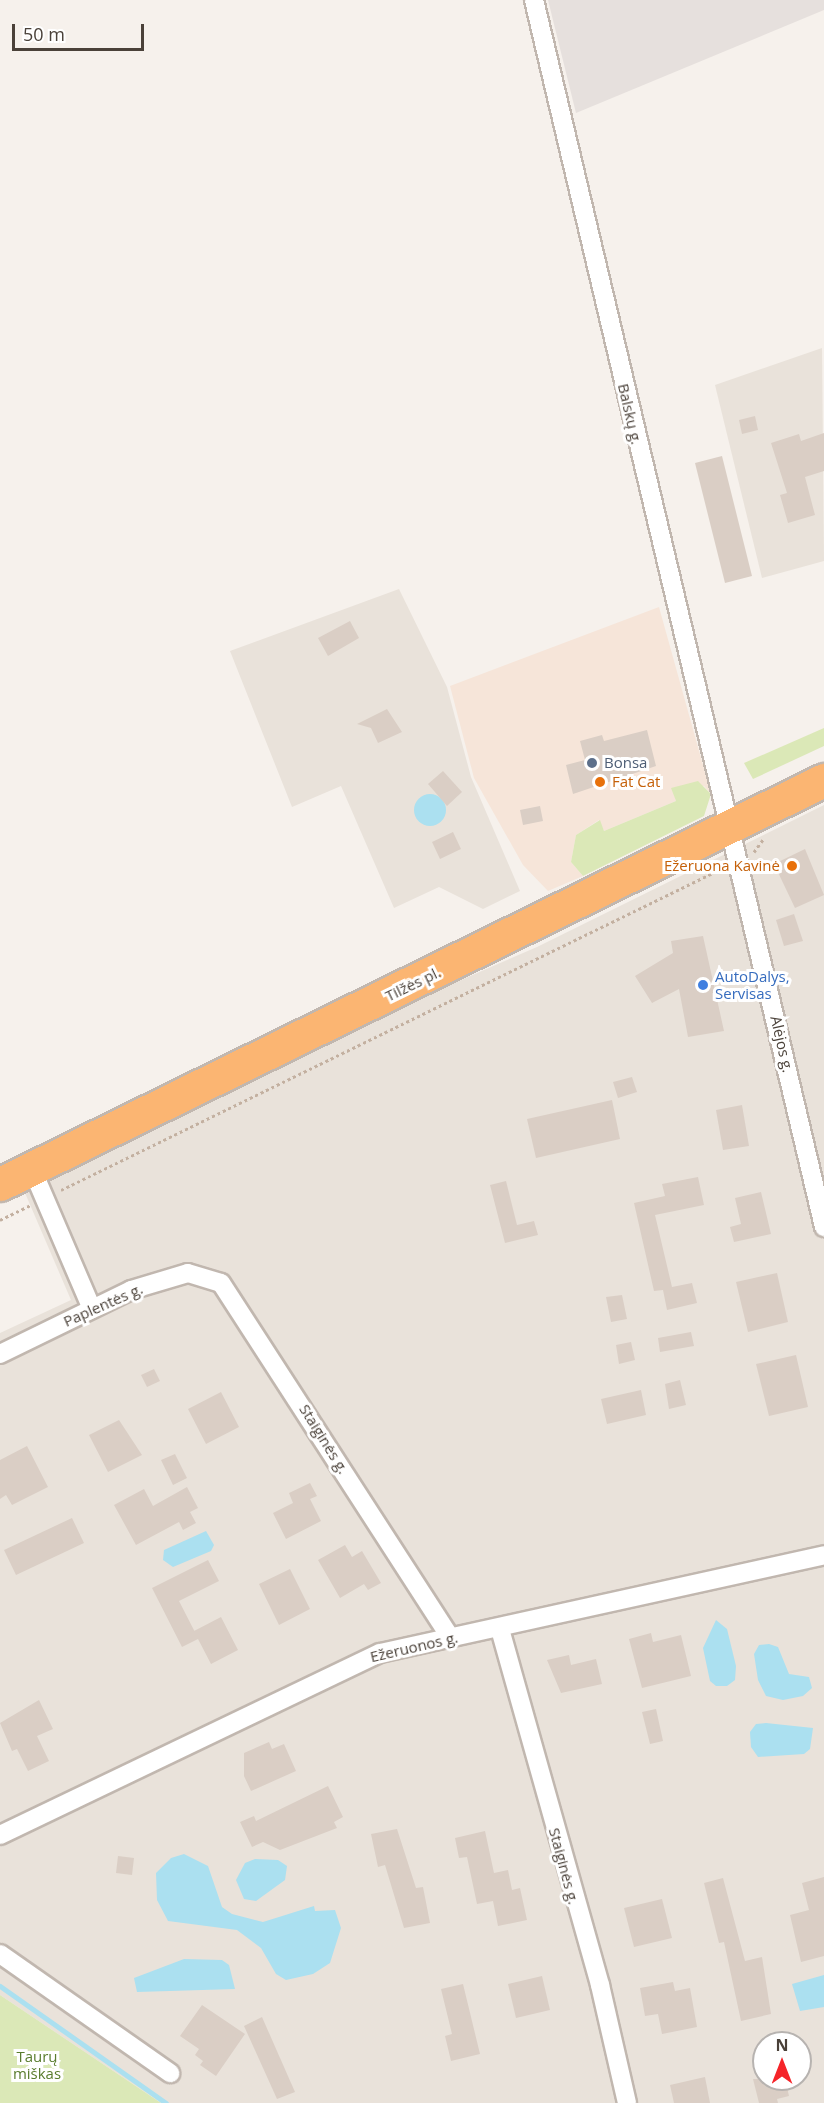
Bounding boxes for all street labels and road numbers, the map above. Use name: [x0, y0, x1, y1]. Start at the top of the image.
street label: Balskų g.: [614, 382, 646, 446]
street label: Tilžės pl.: [382, 963, 444, 1005]
street label: Alėjos g.: [767, 1014, 797, 1074]
street label: Paplentės g.: [61, 1280, 145, 1330]
street label: Staiginės g.: [296, 1401, 352, 1477]
street label: Ežeruonos g.: [368, 1628, 460, 1666]
street label: Staiginės g.: [545, 1826, 583, 1906]

